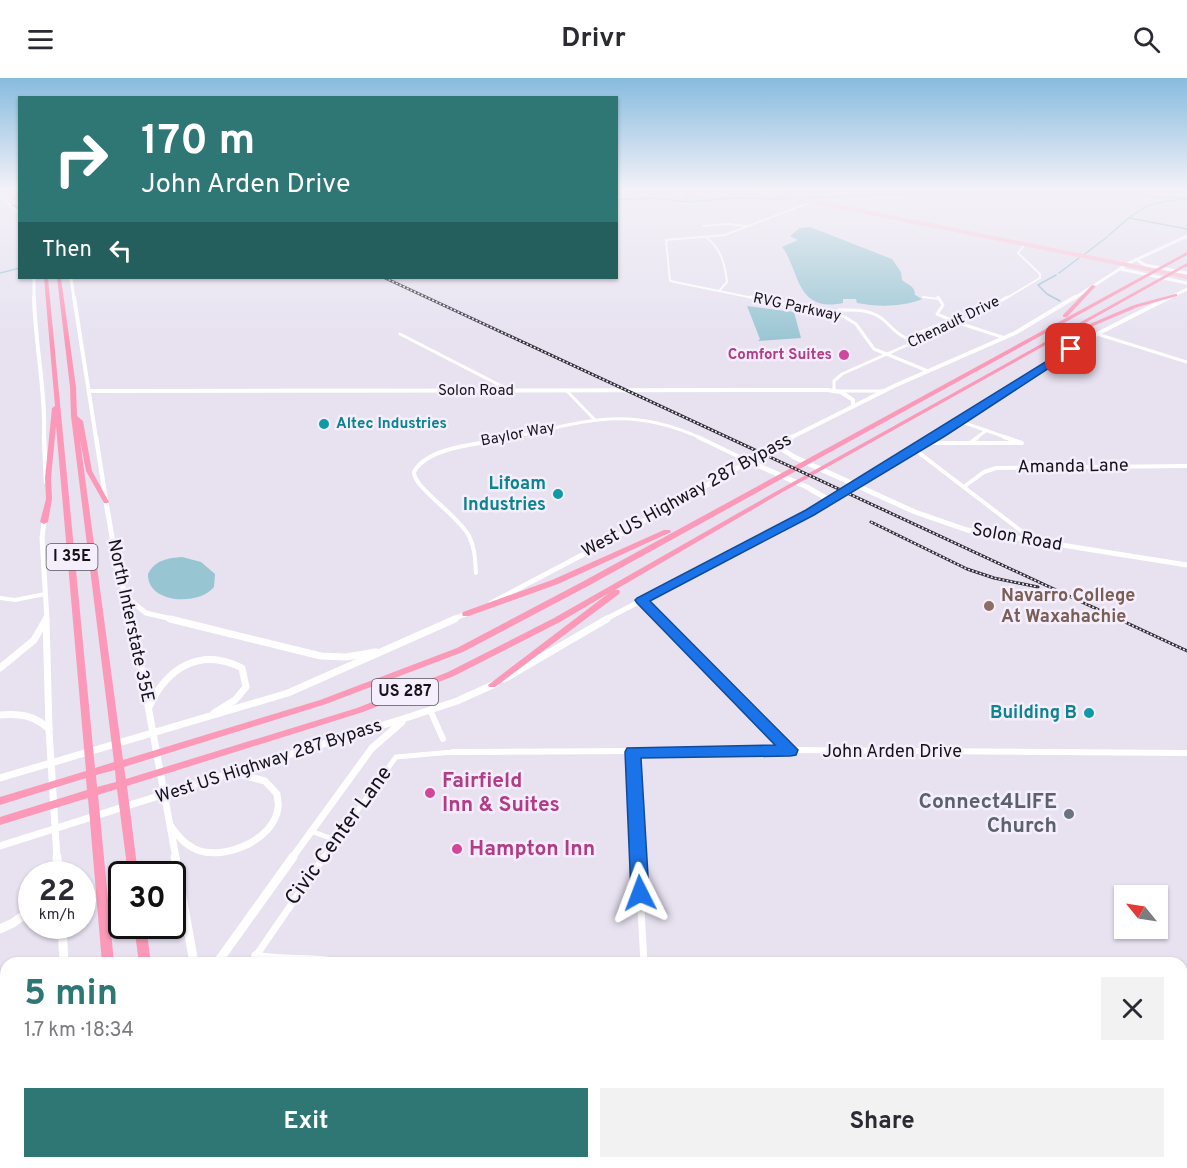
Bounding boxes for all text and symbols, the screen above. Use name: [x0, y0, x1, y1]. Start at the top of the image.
text: Drivr: [561, 22, 626, 56]
icon: menu: [24, 23, 57, 56]
icon: search: [1130, 23, 1163, 56]
text: 170 m: [141, 116, 255, 169]
icon: right: [42, 120, 120, 198]
text: John Arden Drive: [141, 168, 350, 202]
icon: left: [104, 234, 137, 267]
text: Then: [42, 237, 92, 264]
street label: RVG Parkway: [751, 289, 843, 327]
street label: Chenault Drive: [905, 293, 1003, 353]
pin: [1045, 323, 1096, 374]
icon: arrive: [1054, 332, 1087, 365]
place label: Comfort Suites: [728, 346, 832, 365]
marker: Comfort Suites: [837, 348, 851, 362]
street label: Solon Road: [438, 382, 514, 401]
place label: Altec Industries: [336, 415, 447, 434]
marker: Altec Industries: [317, 417, 331, 431]
street label: Baylor Way: [479, 419, 557, 451]
street label: West US Highway 287 Bypass: [578, 429, 796, 563]
street label: Amanda Lane: [1017, 455, 1129, 479]
place label: Lifoam Industries: [463, 473, 546, 517]
marker: Lifoam Industries: [551, 487, 565, 501]
street label: Solon Road: [970, 519, 1064, 557]
street label: North Interstate 35E: [101, 537, 159, 705]
road number: I 35E: [46, 544, 98, 570]
place label: Navarro College At Waxahachie: [1001, 585, 1135, 629]
marker: Navarro College At Waxahachie: [982, 599, 996, 613]
road number: US 287: [372, 679, 438, 705]
place label: Building B: [990, 702, 1077, 725]
marker: Building B: [1082, 706, 1096, 720]
street label: West US Highway 287 Bypass: [153, 714, 385, 810]
street label: John Arden Drive: [822, 741, 962, 764]
street label: Civic Center Lane: [279, 761, 399, 911]
place label: Fairfield Inn & Suites: [442, 768, 560, 819]
marker: Fairfield Inn & Suites: [423, 786, 437, 800]
place label: Connect4LIFE Church: [919, 789, 1057, 840]
marker: Connect4LIFE Church: [1062, 807, 1076, 821]
place label: Hampton Inn: [469, 836, 595, 863]
marker: Hampton Inn: [450, 842, 464, 856]
speed limit sign: 30: [108, 861, 186, 939]
position arrow: [608, 861, 672, 925]
text: 22: [39, 874, 75, 911]
north arrow: [1114, 885, 1168, 939]
map controls: [1114, 885, 1168, 939]
text: km/h: [39, 906, 75, 925]
text: 5 min: [24, 972, 118, 1018]
button: close: [1101, 977, 1164, 1040]
text: 1.7 km · 18:34: [24, 1018, 134, 1044]
button: Exit: [24, 1088, 588, 1157]
button: Share: [600, 1088, 1164, 1157]

